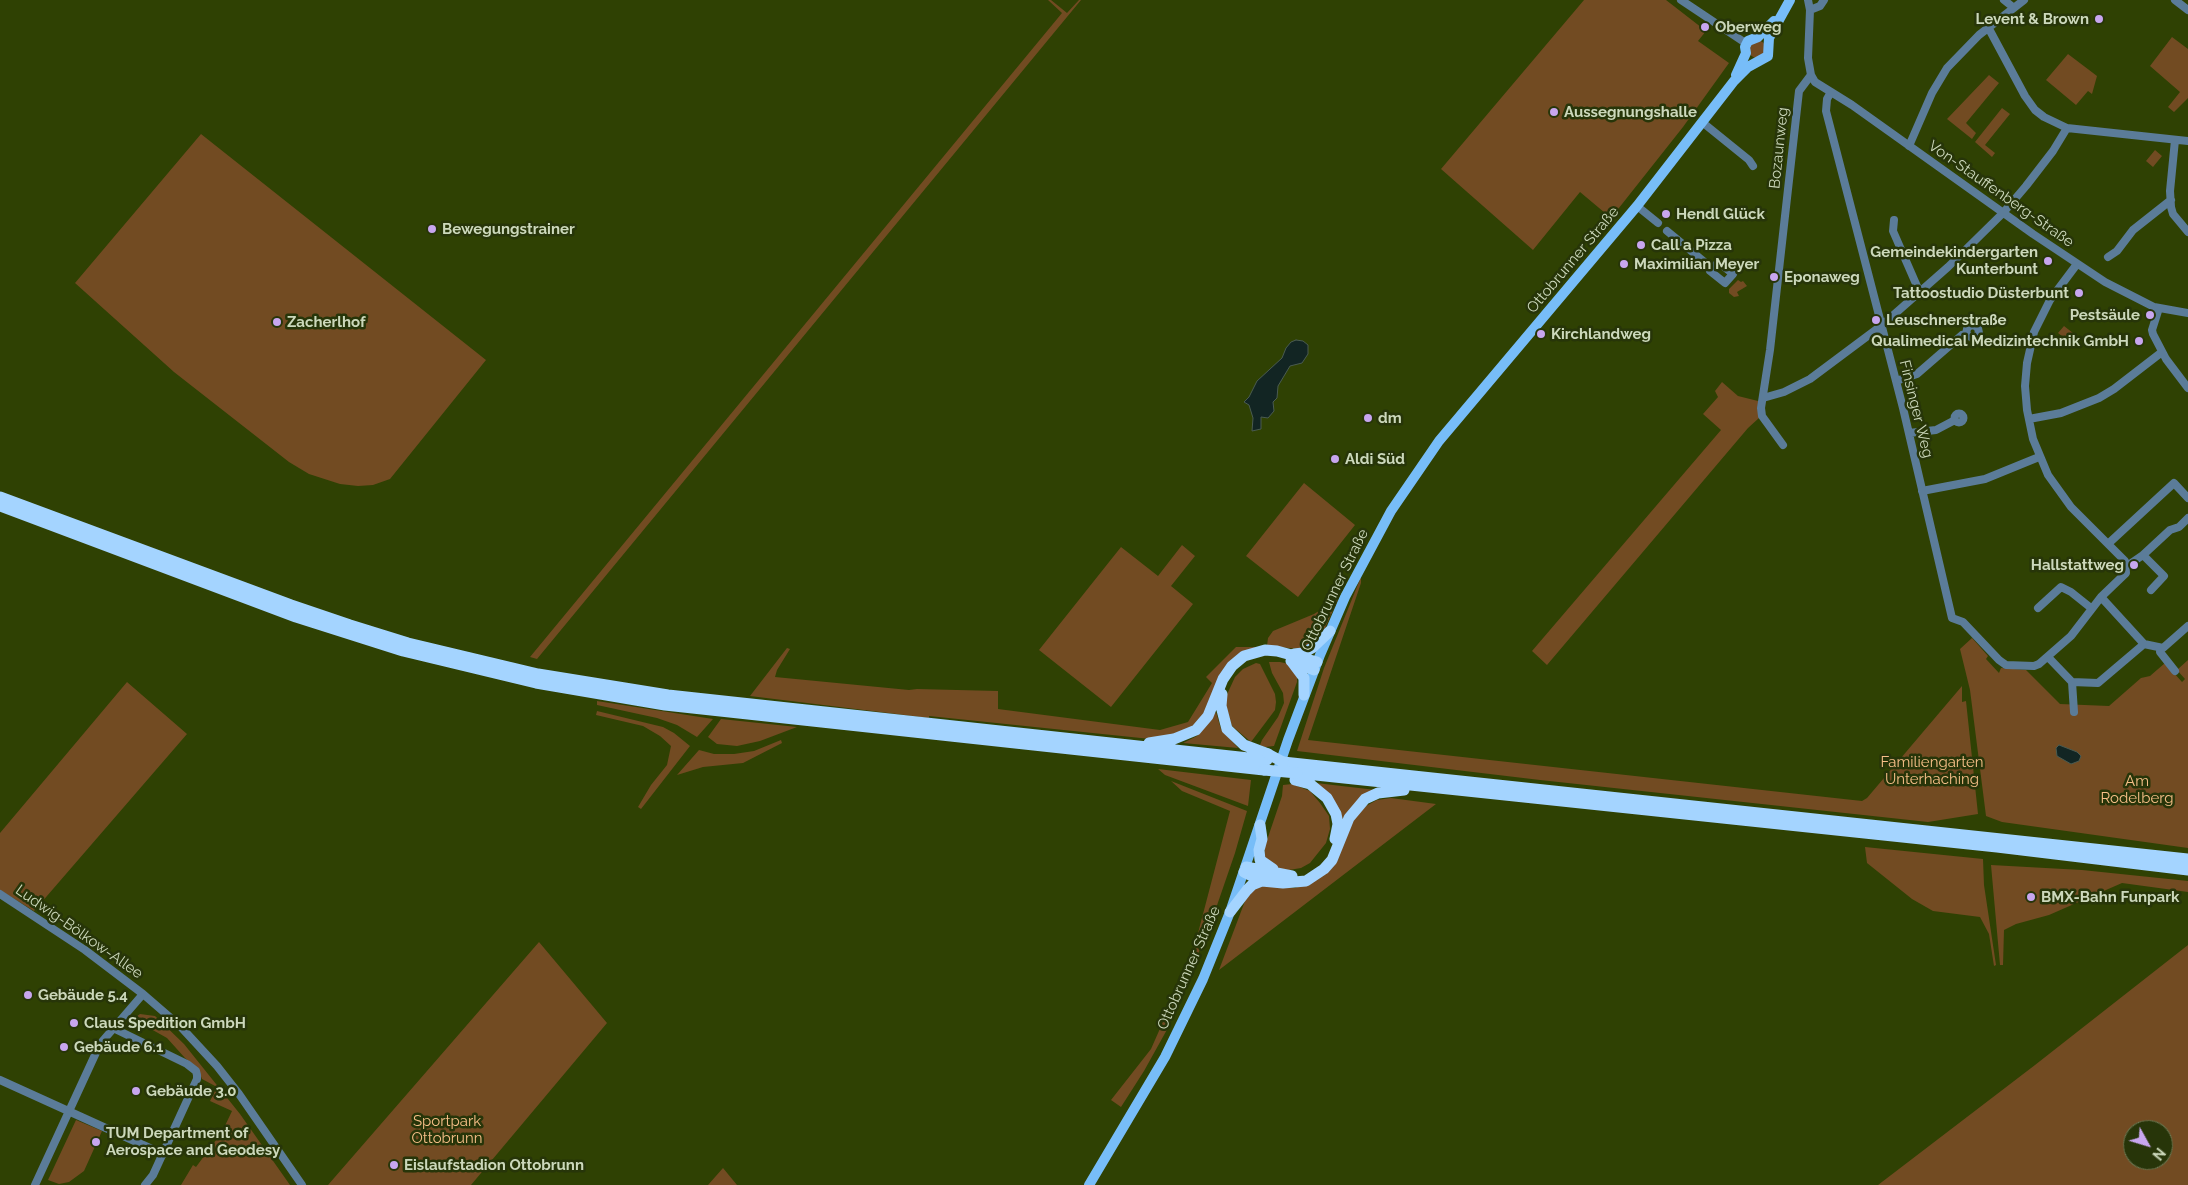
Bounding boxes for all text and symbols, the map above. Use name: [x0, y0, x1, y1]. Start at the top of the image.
place label: Levent & Brown: [1976, 10, 2089, 28]
marker: Levent & Brown: [2093, 13, 2105, 25]
place label: Oberweg: [1715, 18, 1781, 36]
marker: Oberweg: [1699, 21, 1711, 33]
place label: Aussegnungshalle: [1564, 103, 1697, 121]
marker: Aussegnungshalle: [1548, 106, 1560, 118]
street label: Bozaunweg: [1766, 106, 1792, 190]
street label: Von-Stauffenberg-Straße: [1925, 137, 2077, 251]
street label: Ottobrunner Straße: [1523, 203, 1623, 317]
place label: Hendl Glück: [1676, 205, 1765, 223]
marker: Hendl Glück: [1660, 208, 1672, 220]
place label: Bewegungstrainer: [442, 220, 575, 238]
marker: Bewegungstrainer: [426, 223, 438, 235]
place label: Call a Pizza: [1651, 236, 1732, 254]
marker: Call a Pizza: [1635, 239, 1647, 251]
place label: Gemeindekindergarten Kunterbunt: [1870, 243, 2038, 278]
place label: Maximilian Meyer: [1634, 255, 1759, 273]
marker: Gemeindekindergarten Kunterbunt: [2042, 255, 2054, 267]
marker: Maximilian Meyer: [1618, 258, 1630, 270]
place label: Eponaweg: [1784, 268, 1860, 286]
marker: Eponaweg: [1768, 271, 1780, 283]
place label: Tattoostudio Düsterbunt: [1893, 284, 2069, 302]
marker: Tattoostudio Düsterbunt: [2073, 287, 2085, 299]
place label: Pestsäule: [2070, 306, 2140, 324]
marker: Pestsäule: [2144, 309, 2156, 321]
place label: Leuschnerstraße: [1886, 311, 2007, 329]
place label: Zacherlhof: [287, 313, 366, 331]
marker: Leuschnerstraße: [1870, 314, 1882, 326]
marker: Zacherlhof: [271, 316, 283, 328]
place label: Kirchlandweg: [1551, 325, 1651, 343]
marker: Kirchlandweg: [1535, 328, 1547, 340]
place label: Qualimedical Medizintechnik GmbH: [1871, 332, 2129, 350]
marker: Qualimedical Medizintechnik GmbH: [2133, 335, 2145, 347]
street label: Finsinger Weg: [1895, 358, 1937, 460]
place label: dm: [1378, 409, 1402, 427]
marker: dm: [1362, 412, 1374, 424]
place label: Aldi Süd: [1345, 450, 1405, 468]
marker: Aldi Süd: [1329, 453, 1341, 465]
street label: Ottobrunner Straße: [1298, 526, 1372, 654]
place label: Hallstattweg: [2031, 556, 2124, 574]
marker: Hallstattweg: [2128, 559, 2140, 571]
park label: Familiengarten Unterhaching: [1880, 753, 1984, 788]
park label: Am Rodelberg: [2100, 772, 2174, 807]
street label: Ludwig-Bölkow-Allee: [12, 881, 146, 983]
place label: BMX-Bahn Funpark: [2041, 888, 2179, 906]
marker: BMX-Bahn Funpark: [2025, 891, 2037, 903]
street label: Ottobrunner Straße: [1154, 903, 1224, 1033]
place label: Gebäude 5.4: [38, 986, 128, 1004]
marker: Gebäude 5.4: [22, 989, 34, 1001]
place label: Claus Spedition GmbH: [84, 1014, 246, 1032]
marker: Claus Spedition GmbH: [68, 1017, 80, 1029]
place label: Gebäude 6.1: [74, 1038, 163, 1056]
marker: Gebäude 6.1: [58, 1041, 70, 1053]
place label: Gebäude 3.0: [146, 1082, 236, 1100]
marker: Gebäude 3.0: [130, 1085, 142, 1097]
park label: Sportpark Ottobrunn: [411, 1112, 483, 1147]
north arrow: [2123, 1120, 2173, 1170]
place label: TUM Department of Aerospace and Geodesy: [106, 1124, 280, 1159]
marker: TUM Department of Aerospace and Geodesy: [90, 1136, 102, 1148]
text: N: [2149, 1145, 2168, 1163]
place label: Eislaufstadion Ottobrunn: [404, 1156, 584, 1174]
marker: Eislaufstadion Ottobrunn: [388, 1159, 400, 1171]

